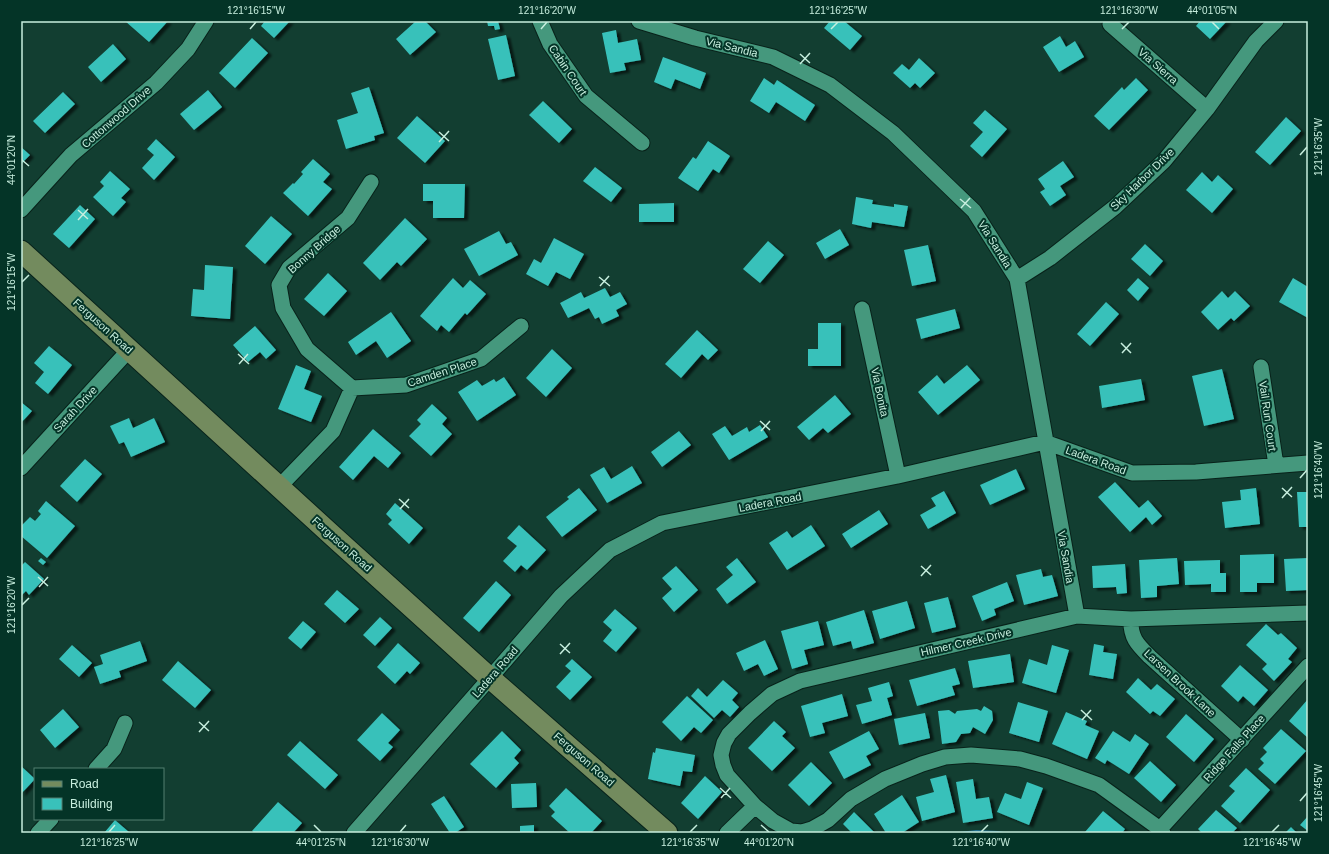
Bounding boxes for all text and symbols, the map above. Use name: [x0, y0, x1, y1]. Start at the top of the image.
text: 121°16'15"W: [227, 5, 285, 16]
text: 121°16'20"W: [518, 5, 576, 16]
text: 121°16'25"W: [809, 5, 867, 16]
text: 121°16'30"W: [1100, 5, 1158, 16]
text: 44°01'05"N: [1187, 5, 1237, 16]
street label: Via Sandia: [705, 35, 760, 59]
street label: Cabin Court: [547, 42, 589, 98]
street label: Via Sierra: [1136, 46, 1181, 87]
street label: Cottonwood Drive: [79, 84, 153, 150]
text: 121°16'35"W: [1313, 118, 1324, 176]
text: 44°01'20"N: [6, 135, 17, 185]
street label: Sky Harbor Drive: [1108, 146, 1176, 212]
street label: Via Sandia: [976, 218, 1015, 270]
street label: Bonny Bridge: [285, 222, 343, 276]
text: 121°16'15"W: [6, 253, 17, 311]
street label: Ferguson Road: [71, 296, 135, 356]
street label: Camden Place: [406, 355, 478, 389]
street label: Via Bonita: [869, 366, 891, 419]
street label: Vail Run Court: [1257, 380, 1279, 452]
street label: Sarah Drive: [51, 384, 99, 434]
text: 121°16'40"W: [1313, 441, 1324, 499]
street label: Ladera Road: [1064, 443, 1128, 477]
street label: Ladera Road: [738, 490, 802, 514]
street label: Ferguson Road: [310, 514, 374, 574]
street label: Via Sandia: [1055, 530, 1077, 585]
text: 121°16'20"W: [6, 576, 17, 634]
street label: Hilmer Creek Drive: [919, 626, 1013, 658]
street label: Ladera Road: [470, 644, 520, 700]
street label: Larsen Brook Lane: [1142, 647, 1218, 719]
street label: Ridge Falls Place: [1201, 712, 1267, 784]
street label: Ferguson Road: [551, 730, 617, 788]
text: 121°16'45"W: [1313, 764, 1324, 822]
legend: [34, 768, 164, 820]
text: Road: [70, 777, 99, 791]
text: Building: [70, 797, 113, 811]
text: 121°16'25"W: [80, 837, 138, 848]
text: 44°01'25"N: [296, 837, 346, 848]
text: 121°16'30"W: [371, 837, 429, 848]
text: 121°16'35"W: [661, 837, 719, 848]
text: 44°01'20"N: [744, 837, 794, 848]
text: 121°16'40"W: [952, 837, 1010, 848]
text: 121°16'45"W: [1243, 837, 1301, 848]

